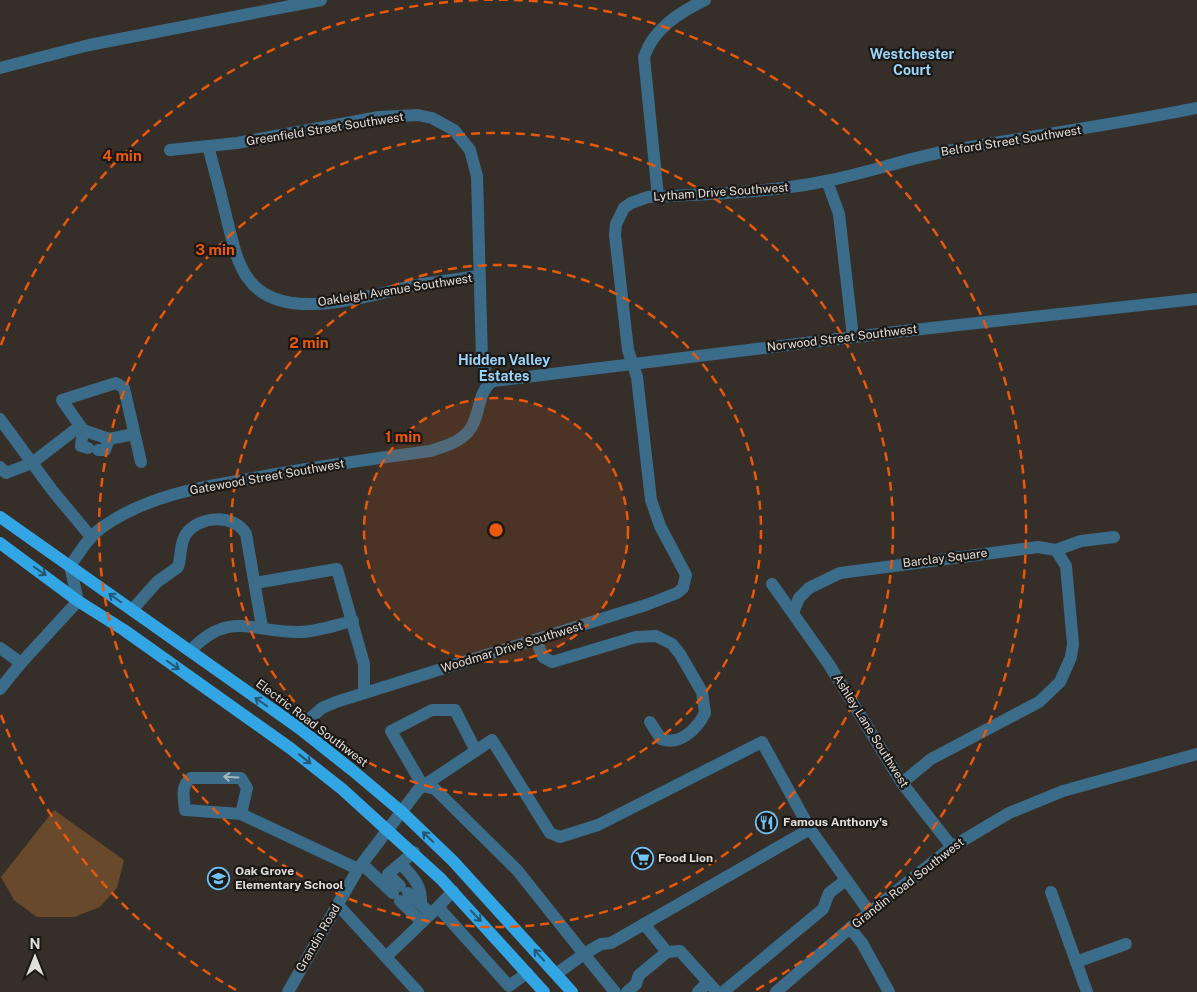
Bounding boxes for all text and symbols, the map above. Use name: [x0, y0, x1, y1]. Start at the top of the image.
district label: Westchester Court: [870, 46, 954, 78]
street label: Greenfield Street Southwest: [245, 110, 405, 148]
street label: Belford Street Southwest: [940, 123, 1083, 159]
text: 4 min: [102, 147, 142, 164]
street label: Lytham Drive Southwest: [653, 180, 790, 204]
text: 3 min: [195, 241, 235, 258]
street label: Oakleigh Avenue Southwest: [317, 271, 474, 309]
street label: Norwood Street Southwest: [766, 322, 918, 354]
text: 2 min: [289, 334, 329, 351]
district label: Hidden Valley Estates: [458, 352, 550, 384]
text: 1 min: [385, 428, 421, 445]
street label: Gatewood Street Southwest: [188, 456, 346, 498]
centre of rings: [487, 521, 505, 539]
street label: Barclay Square: [902, 546, 988, 570]
one-way arrow: [33, 566, 47, 576]
one-way arrow: [108, 593, 122, 603]
street label: Woodmar Drive Southwest: [439, 619, 585, 675]
one-way arrow: [165, 660, 179, 670]
street label: Ashley Lane Southwest: [831, 672, 912, 790]
street label: Electric Road Southwest: [253, 676, 371, 770]
one-way arrow: [254, 697, 268, 707]
one-way arrow: [298, 754, 311, 765]
one-way arrow: [224, 773, 240, 782]
restaurant icon: Famous Anthony's: [755, 810, 779, 834]
place label: Famous Anthony's: [783, 815, 888, 829]
one-way arrow: [421, 831, 434, 843]
street label: Grandin Road Southwest: [849, 835, 967, 931]
supermarket icon: Food Lion: [630, 846, 654, 870]
place label: Food Lion: [658, 851, 713, 865]
place label: Oak Grove Elementary School: [235, 864, 344, 892]
school or university icon: Oak Grove Elementary School: [207, 866, 231, 890]
street label: Grandin Road: [293, 902, 343, 974]
one-way arrow: [470, 910, 482, 922]
north arrow: [10, 932, 60, 982]
text: N: [30, 936, 40, 952]
one-way arrow: [534, 949, 545, 962]

